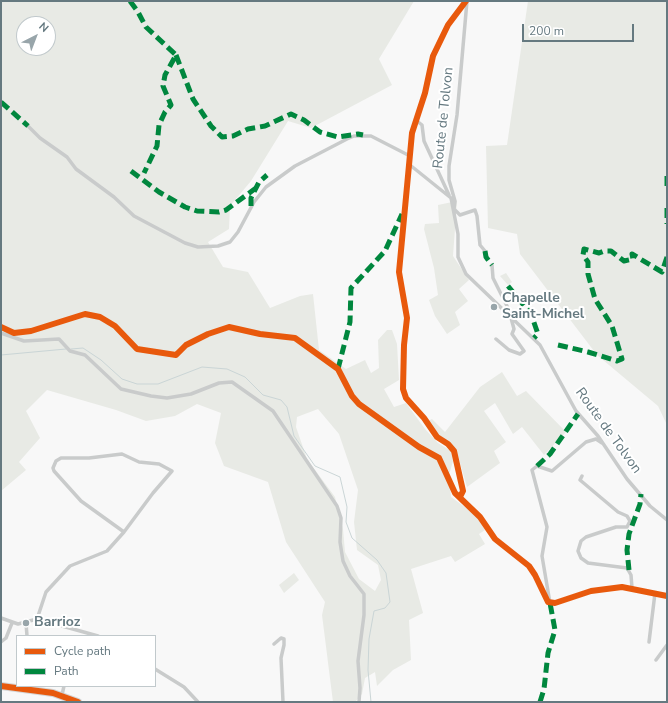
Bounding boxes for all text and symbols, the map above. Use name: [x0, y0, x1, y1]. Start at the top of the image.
north arrow: [16, 16, 56, 56]
scale bar: [524, 16, 636, 42]
text: N: [36, 19, 52, 36]
text: 200 m: [529, 23, 564, 39]
street label: Route de Tolvon: [430, 66, 458, 170]
place label: Chapelle Saint-Michel: [502, 291, 584, 324]
marker: Chapelle Saint-Michel: [489, 302, 499, 312]
street label: Route de Tolvon: [571, 385, 645, 477]
place label: Barrioz: [34, 615, 80, 631]
marker: Barrioz: [21, 618, 31, 628]
legend: [16, 635, 156, 687]
text: Cycle path: [54, 643, 111, 659]
text: Path: [54, 663, 79, 679]

